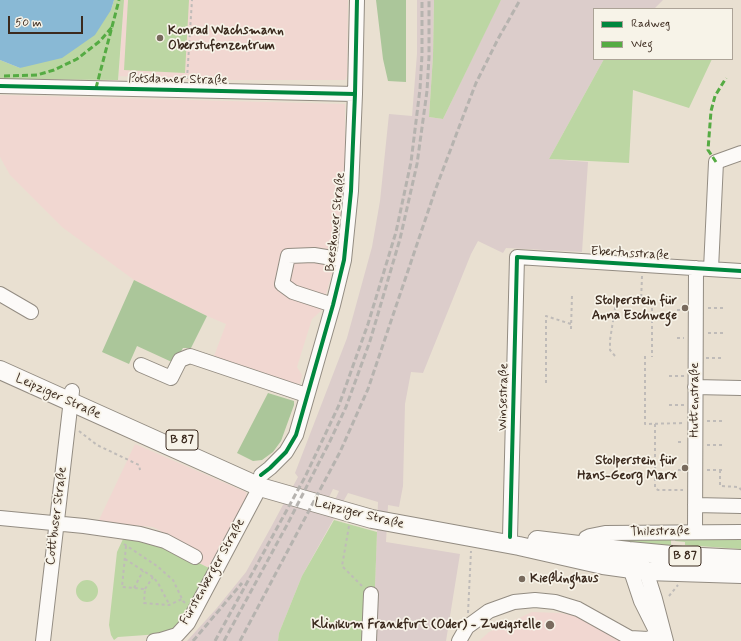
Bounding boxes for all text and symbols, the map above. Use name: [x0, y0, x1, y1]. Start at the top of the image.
scale bar: [10, 8, 85, 34]
legend: [593, 8, 733, 60]
text: 50 m: [15, 15, 42, 31]
text: Radweg: [631, 16, 670, 32]
place label: Konrad Wachsmann Oberstufenzentrum: [168, 23, 284, 54]
marker: Konrad Wachsmann Oberstufenzentrum: [155, 33, 165, 43]
text: Weg: [631, 36, 653, 52]
street label: Potsdamer Straße: [128, 71, 228, 89]
street label: Beeskower Straße: [323, 171, 349, 273]
street label: Ebertusstraße: [590, 244, 670, 264]
place label: Stolperstein für Anna Eschwege: [592, 293, 677, 324]
marker: Stolperstein für Anna Eschwege: [680, 303, 690, 313]
street label: Huttenstraße: [687, 362, 703, 438]
street label: Winsestraße: [496, 363, 512, 431]
street label: Leipziger Straße: [13, 371, 103, 423]
road number: B 87: [166, 430, 198, 450]
place label: Stolperstein für Hans-Georg Marx: [577, 453, 677, 484]
marker: Stolperstein für Hans-Georg Marx: [680, 463, 690, 473]
street label: Cottbuser Straße: [43, 466, 71, 566]
street label: Leipziger Straße: [312, 495, 406, 533]
street label: Fürstenberger Straße: [177, 516, 249, 628]
street label: Thilestraße: [630, 524, 690, 540]
road number: B 87: [669, 546, 701, 566]
place label: Kießlinghaus: [530, 571, 598, 587]
marker: Kießlinghaus: [517, 574, 527, 584]
place label: Klinikum Frankfurt (Oder) - Zweigstelle: [312, 617, 541, 633]
marker: Klinikum Frankfurt (Oder) - Zweigstelle: [544, 619, 556, 631]

